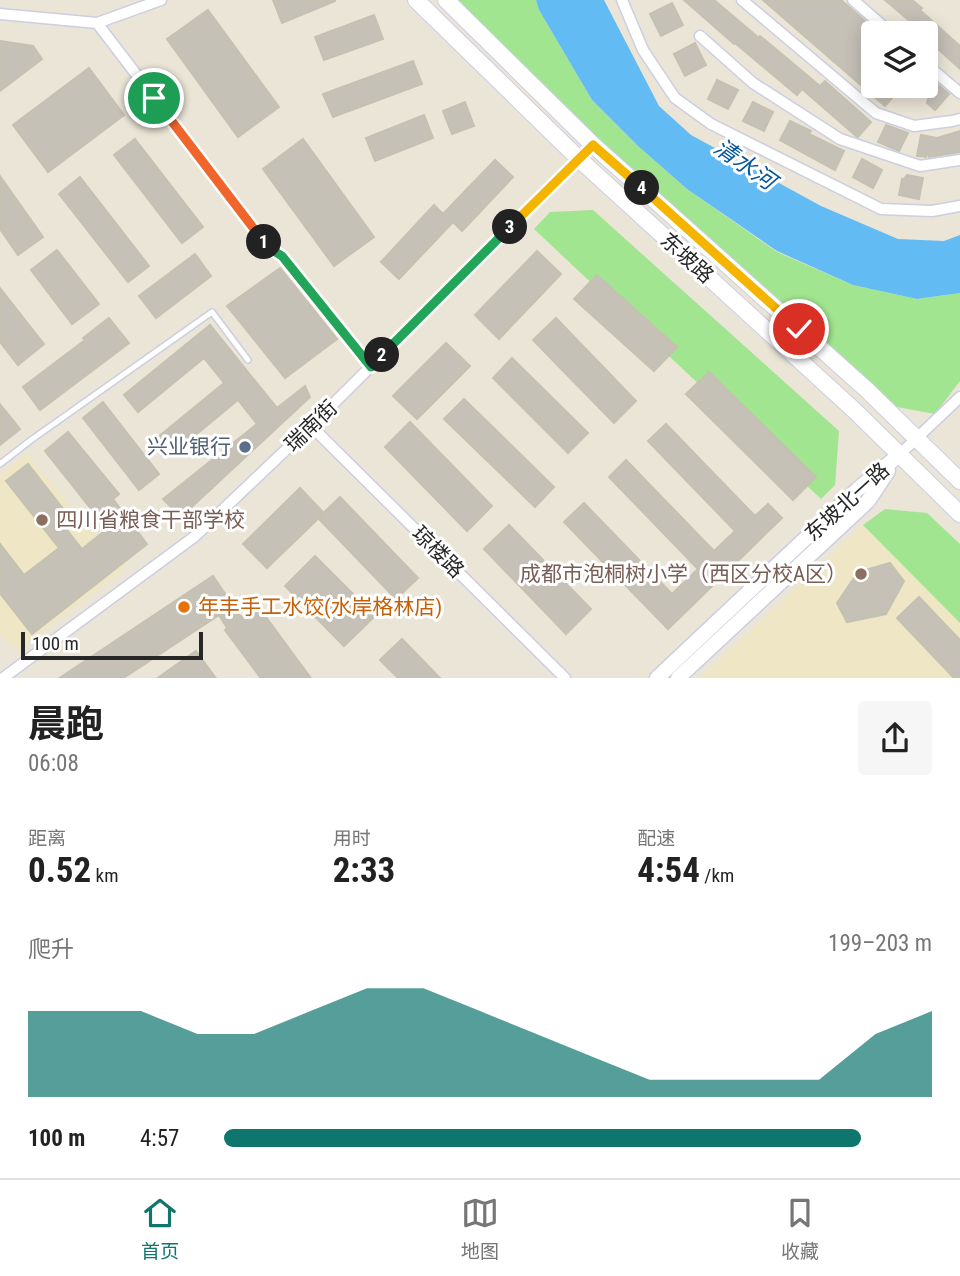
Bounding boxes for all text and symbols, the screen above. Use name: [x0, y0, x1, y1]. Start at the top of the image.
map controls: [861, 21, 938, 98]
button: layers: [861, 21, 938, 98]
pin: [124, 68, 184, 128]
icon: arrive: [135, 79, 173, 117]
water label: 清水河: [709, 134, 784, 198]
pin: 4: [624, 170, 660, 206]
text: 4: [637, 176, 646, 199]
pin: 3: [492, 210, 528, 244]
text: 3: [505, 215, 514, 238]
pin: 1: [246, 224, 282, 260]
street label: 东坡路: [656, 228, 718, 288]
text: 1: [259, 230, 268, 253]
pin: [769, 299, 829, 359]
icon: check: [780, 310, 818, 348]
pin: 2: [364, 338, 400, 372]
text: 2: [377, 343, 386, 366]
street label: 瑞南街: [280, 395, 342, 457]
place label: 兴业银行: [147, 435, 231, 459]
marker: 兴业银行: [237, 439, 253, 455]
street label: 东坡北一路: [800, 458, 894, 546]
place label: 四川省粮食干部学校: [56, 508, 245, 532]
marker: 四川省粮食干部学校: [34, 512, 50, 528]
street label: 琼楼路: [407, 521, 469, 583]
place label: 成都市泡桐树小学（西区分校A区）: [520, 562, 847, 586]
marker: 成都市泡桐树小学（西区分校A区）: [853, 566, 869, 582]
place label: 年丰手工水饺(水岸格林店): [198, 595, 442, 619]
marker: 年丰手工水饺(水岸格林店): [176, 599, 192, 615]
scale bar: [21, 628, 203, 660]
text: 100 m: [32, 632, 79, 655]
button: share: [858, 701, 932, 775]
text: 晨跑: [28, 702, 104, 746]
text: 06:08: [28, 750, 79, 777]
text: 距离: [28, 827, 66, 850]
text: 用时: [333, 827, 371, 850]
text: 配速: [637, 827, 675, 850]
text: 0.52: [28, 850, 91, 891]
text: 2:33: [333, 850, 395, 891]
text: 4:54: [637, 850, 700, 891]
text: km: [91, 864, 118, 887]
text: /km: [700, 864, 734, 887]
text: 199–203 m: [828, 930, 932, 957]
text: 爬升: [28, 936, 74, 963]
text: 100 m: [28, 1125, 85, 1152]
text: 4:57: [140, 1125, 179, 1152]
tab: 首页: [141, 1194, 179, 1263]
tab: 地图: [461, 1194, 499, 1263]
tab: 收藏: [781, 1194, 819, 1263]

